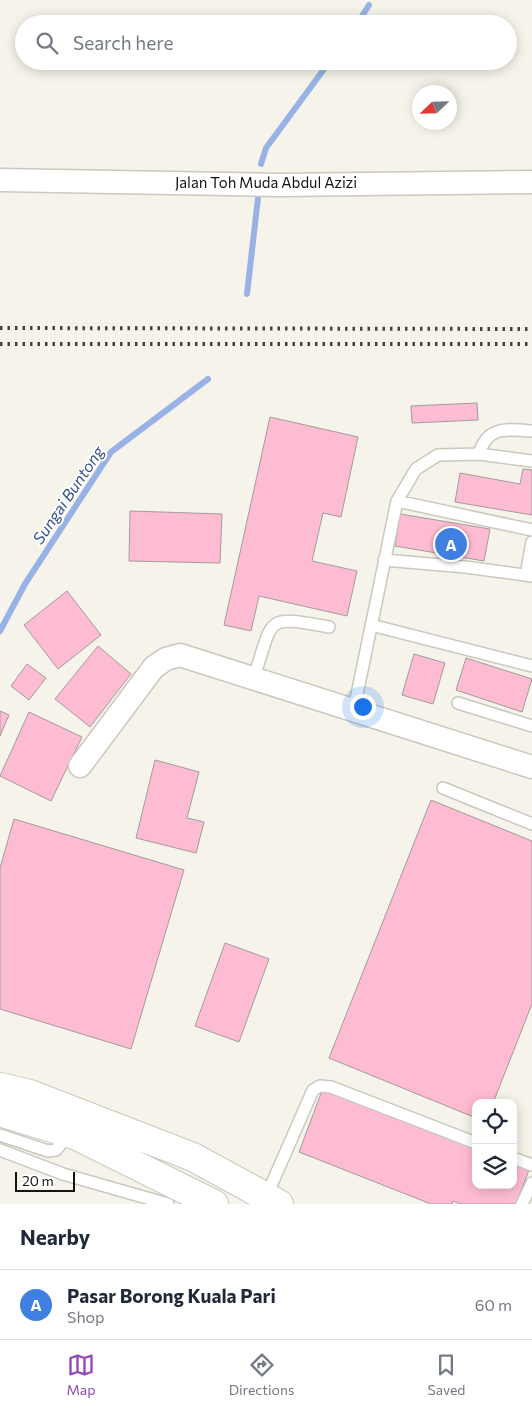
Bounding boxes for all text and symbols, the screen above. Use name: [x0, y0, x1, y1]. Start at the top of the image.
search box: [15, 15, 517, 70]
icon: search: [33, 29, 61, 57]
text: Search here: [73, 31, 173, 54]
north arrow: [412, 85, 457, 130]
street label: Jalan Toh Muda Abdul Azizi: [175, 173, 357, 191]
water label: Sungai Buntong: [28, 441, 108, 547]
pin: A: [435, 525, 467, 563]
your location: [350, 694, 376, 720]
map controls: [472, 1099, 517, 1189]
button: locate: [472, 1099, 517, 1144]
button: layers: [472, 1144, 517, 1189]
scale bar: [15, 1169, 75, 1192]
text: 20 m: [22, 1172, 54, 1189]
text: Nearby: [20, 1224, 90, 1249]
text: Pasar Borong Kuala Pari: [67, 1284, 276, 1307]
text: A: [30, 1295, 42, 1314]
text: 60 m: [475, 1295, 512, 1314]
text: Shop: [67, 1307, 105, 1326]
tab: Map: [67, 1351, 95, 1398]
tab: Directions: [229, 1351, 294, 1398]
tab: Saved: [428, 1351, 465, 1398]

